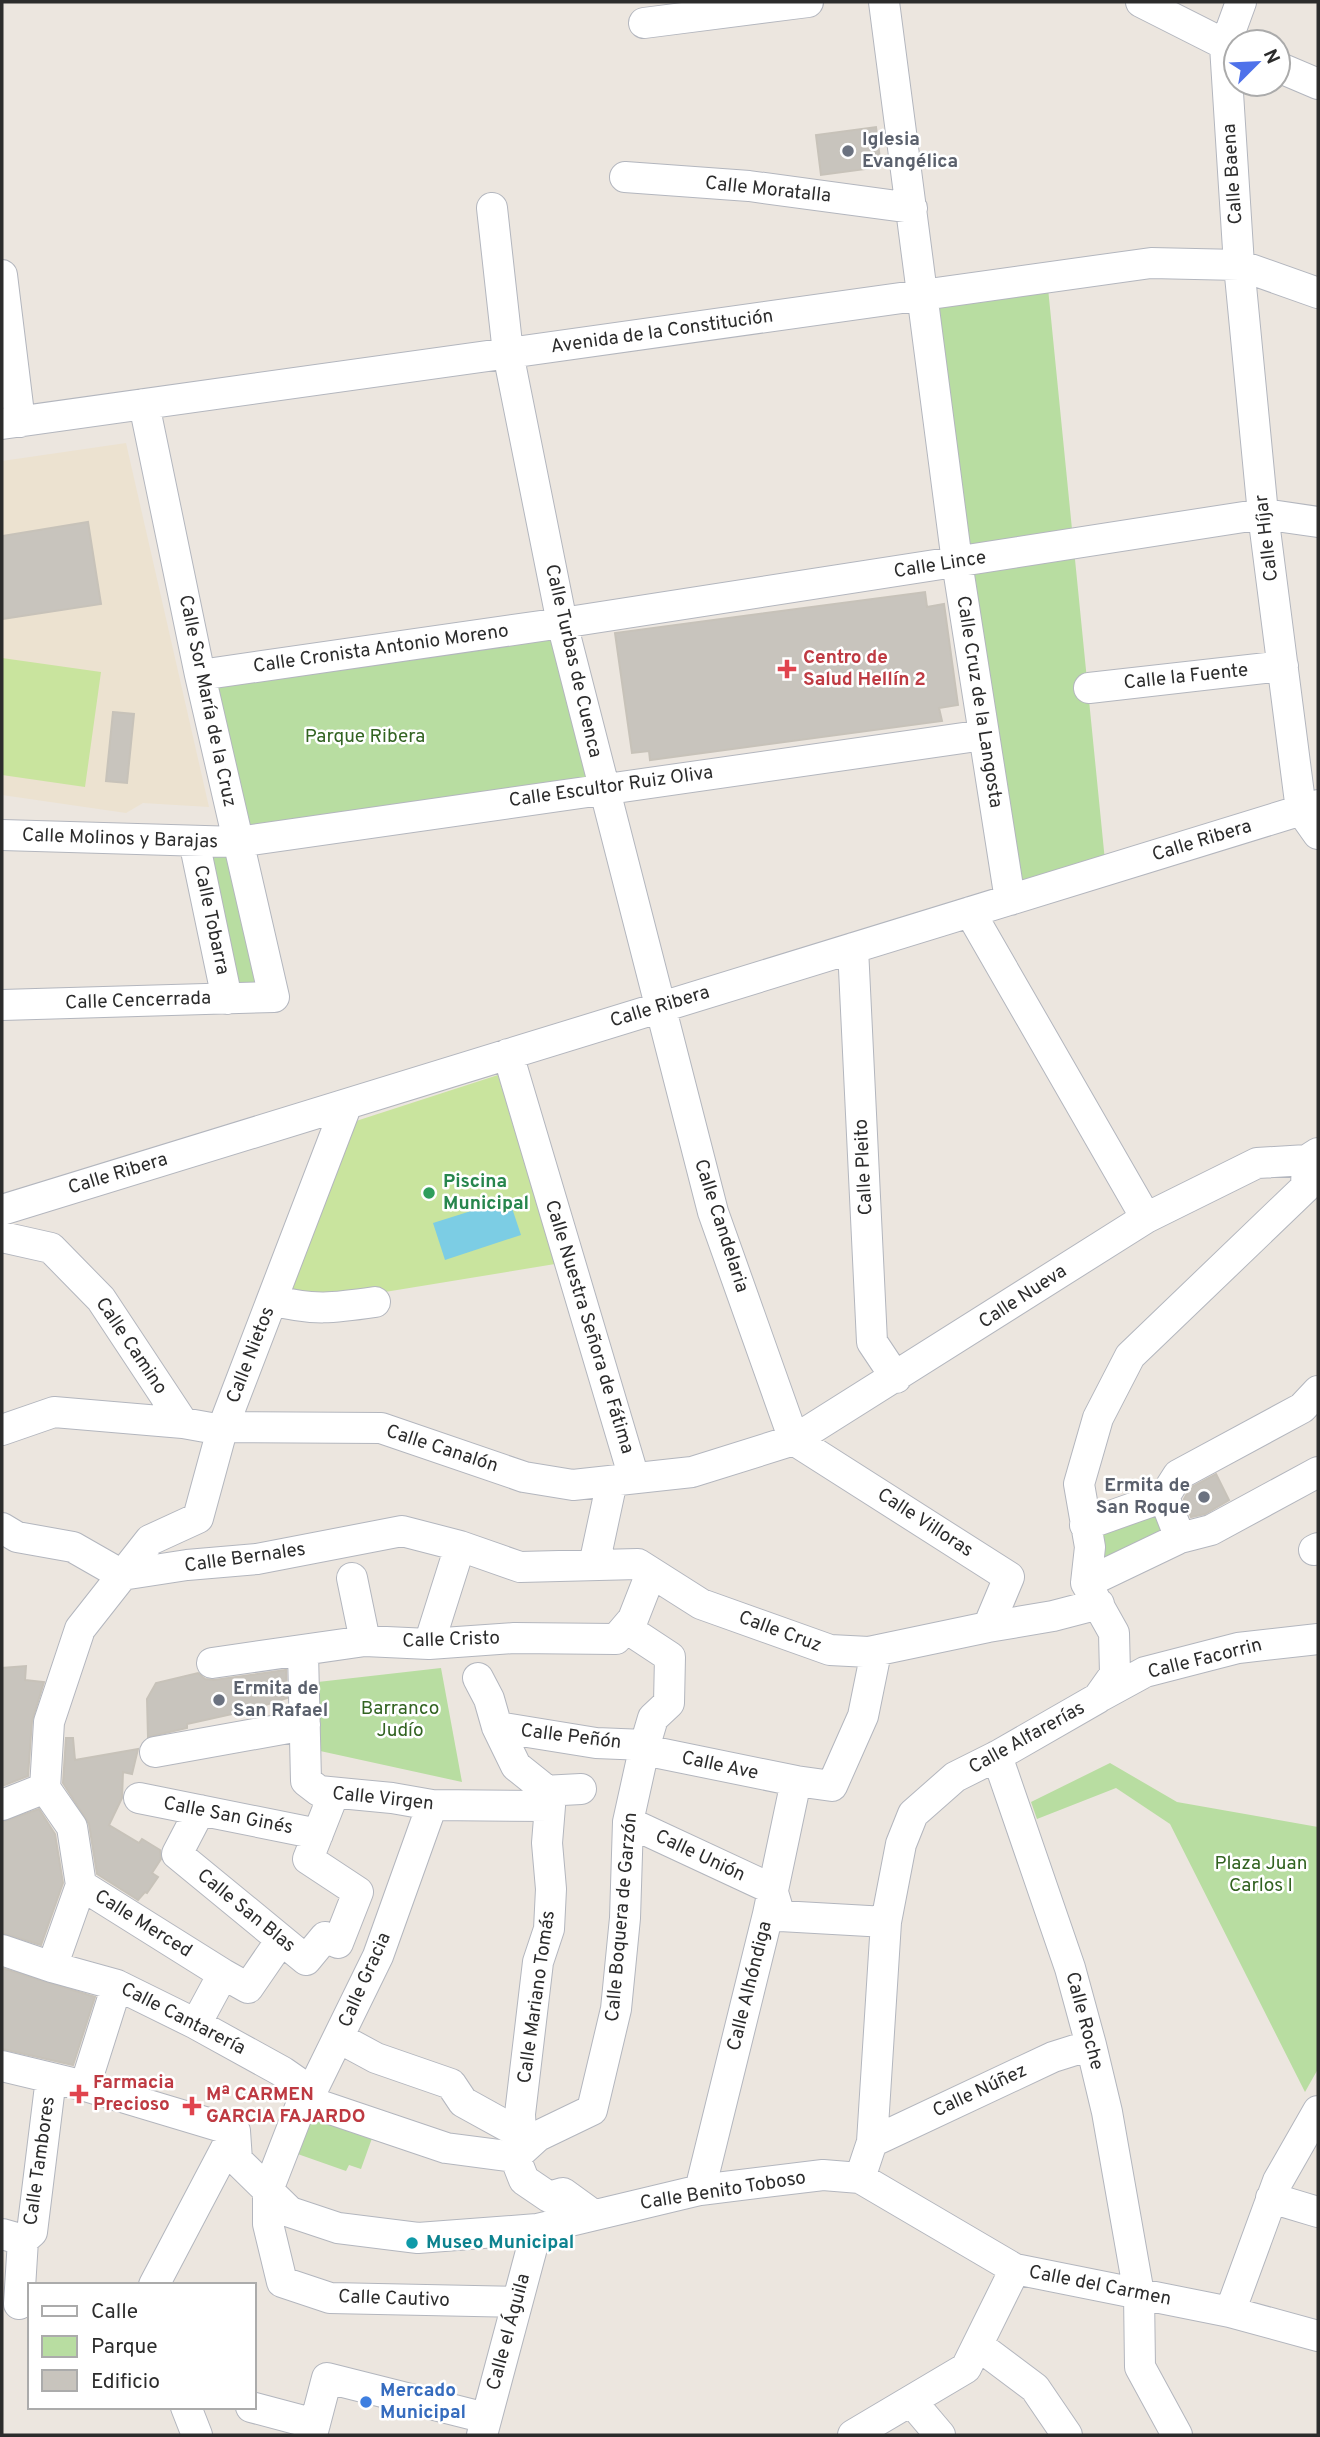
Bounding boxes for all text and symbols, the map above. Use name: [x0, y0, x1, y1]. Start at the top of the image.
north arrow: [1222, 28, 1292, 98]
text: N: [1257, 46, 1284, 68]
street label: Calle Baena: [1218, 123, 1248, 225]
place label: Iglesia Evangélica: [862, 128, 958, 174]
marker: Iglesia Evangélica: [840, 143, 856, 159]
street label: Calle Moratalla: [704, 171, 832, 209]
street label: Avenida de la Constitución: [549, 305, 775, 359]
street label: Calle Híjar: [1250, 493, 1284, 583]
street label: Calle Lince: [892, 546, 988, 584]
street label: Calle Turbas de Cuenca: [539, 562, 607, 760]
street label: Calle Sor María de la Cruz: [173, 593, 241, 809]
street label: Calle Cruz de la Langosta: [950, 594, 1008, 810]
street label: Calle Cronista Antonio Moreno: [252, 619, 510, 679]
place label: Centro de Salud Hellín 2: [803, 646, 926, 692]
marker: Centro de Salud Hellín 2: [777, 659, 797, 679]
street label: Calle la Fuente: [1123, 659, 1249, 695]
park label: Parque Ribera: [305, 725, 425, 749]
street label: Calle Escultor Ruiz Oliva: [507, 761, 715, 813]
street label: Calle Ribera: [1149, 814, 1255, 868]
street label: Calle Molinos y Barajas: [22, 824, 218, 854]
street label: Calle Tobarra: [188, 863, 234, 977]
street label: Calle Ribera: [607, 980, 713, 1034]
street label: Calle Cencerrada: [65, 986, 211, 1016]
street label: Calle Pleito: [849, 1118, 879, 1216]
street label: Calle Ribera: [65, 1147, 171, 1201]
street label: Calle Candelaria: [688, 1156, 754, 1296]
place label: Piscina Municipal: [443, 1170, 529, 1216]
marker: Piscina Municipal: [421, 1185, 437, 1201]
street label: Calle Nuestra Señora de Fátima: [539, 1197, 639, 1457]
street label: Calle Nueva: [974, 1260, 1072, 1334]
street label: Calle Camino: [90, 1293, 172, 1399]
street label: Calle Nietos: [222, 1303, 280, 1407]
street label: Calle Canalón: [383, 1420, 501, 1478]
place label: Ermita de San Roque: [1096, 1474, 1190, 1520]
street label: Calle Villoras: [872, 1483, 978, 1563]
marker: Ermita de San Roque: [1196, 1489, 1212, 1505]
street label: Calle Bernales: [183, 1538, 307, 1578]
street label: Calle Cruz: [735, 1606, 825, 1658]
street label: Calle Cristo: [402, 1626, 500, 1654]
street label: Calle Facorrin: [1146, 1633, 1264, 1685]
place label: Ermita de San Rafael: [233, 1677, 328, 1723]
marker: Ermita de San Rafael: [211, 1692, 227, 1708]
street label: Calle Alfarerías: [965, 1696, 1089, 1780]
park label: Barranco Judío: [361, 1697, 439, 1743]
street label: Calle Peñón: [519, 1719, 623, 1755]
street label: Calle Ave: [679, 1746, 761, 1786]
street label: Calle Virgen: [331, 1782, 435, 1816]
street label: Calle San Ginés: [161, 1792, 295, 1840]
street label: Calle Boquera de Garzón: [601, 1811, 643, 2023]
street label: Calle Unión: [651, 1825, 749, 1887]
park label: Plaza Juan Carlos I: [1214, 1852, 1308, 1898]
street label: Calle San Blas: [192, 1864, 300, 1958]
street label: Calle Merced: [90, 1885, 196, 1963]
street label: Calle Mariano Tomás: [513, 1909, 561, 2085]
street label: Calle Alhóndiga: [722, 1919, 778, 2053]
street label: Calle Gracia: [333, 1929, 397, 2031]
street label: Calle Roche: [1059, 1969, 1109, 2073]
street label: Calle Cantarería: [117, 1977, 249, 2061]
street label: Calle Núñez: [929, 2059, 1031, 2123]
place label: Farmacia Precioso: [93, 2071, 174, 2117]
place label: Mª CARMEN GARCIA FAJARDO: [206, 2083, 365, 2129]
marker: Farmacia Precioso: [71, 2086, 87, 2102]
street label: Calle Tambores: [19, 2095, 61, 2227]
marker: Mª CARMEN GARCIA FAJARDO: [184, 2098, 200, 2114]
street label: Calle Benito Toboso: [638, 2166, 808, 2216]
place label: Museo Municipal: [426, 2231, 574, 2255]
marker: Museo Municipal: [404, 2235, 420, 2251]
street label: Calle del Carmen: [1027, 2260, 1173, 2312]
street label: Calle el Águila: [481, 2271, 536, 2393]
legend: [28, 2283, 256, 2409]
street label: Calle Cautivo: [338, 2285, 450, 2313]
text: Calle: [91, 2299, 138, 2326]
text: Parque: [91, 2334, 158, 2361]
text: Edificio: [91, 2369, 160, 2396]
place label: Mercado Municipal: [380, 2379, 466, 2425]
marker: Mercado Municipal: [358, 2394, 374, 2410]

